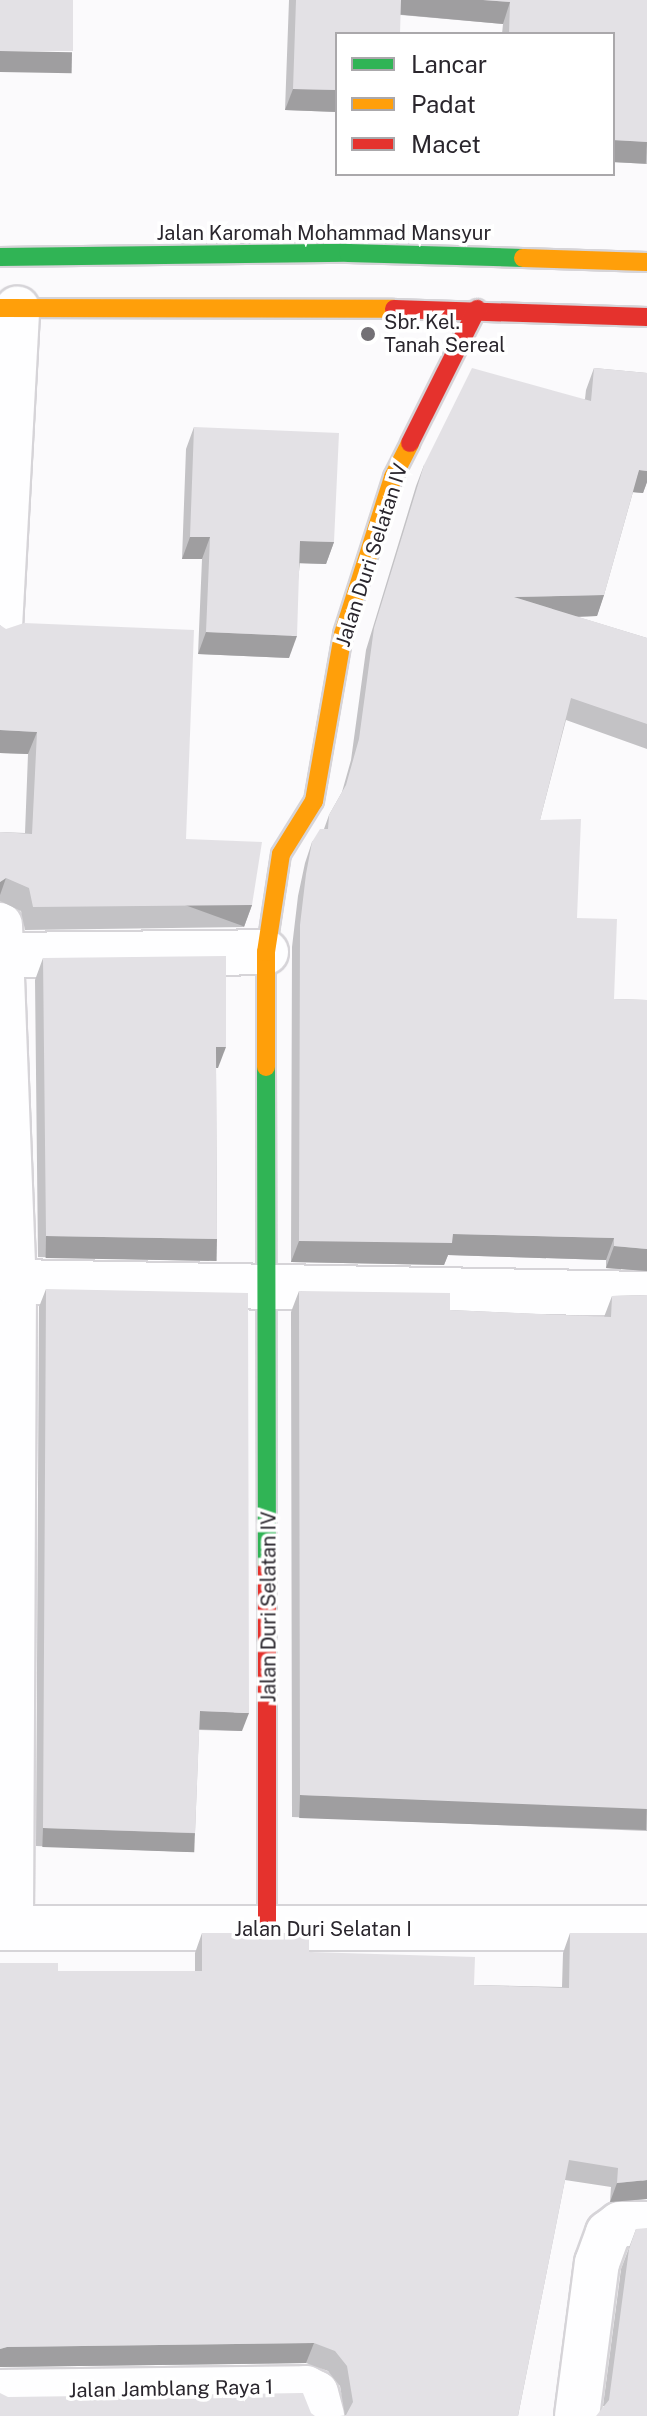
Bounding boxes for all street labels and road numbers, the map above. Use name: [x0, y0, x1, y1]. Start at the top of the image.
street label: Jalan Karomah Mohammad Mansyur: [157, 221, 491, 245]
street label: Jalan Duri Selatan IV: [331, 460, 413, 650]
street label: Jalan Duri Selatan IV: [257, 1511, 281, 1703]
street label: Jalan Duri Selatan I: [234, 1917, 412, 1941]
street label: Jalan Jamblang Raya 1: [68, 2375, 274, 2403]

